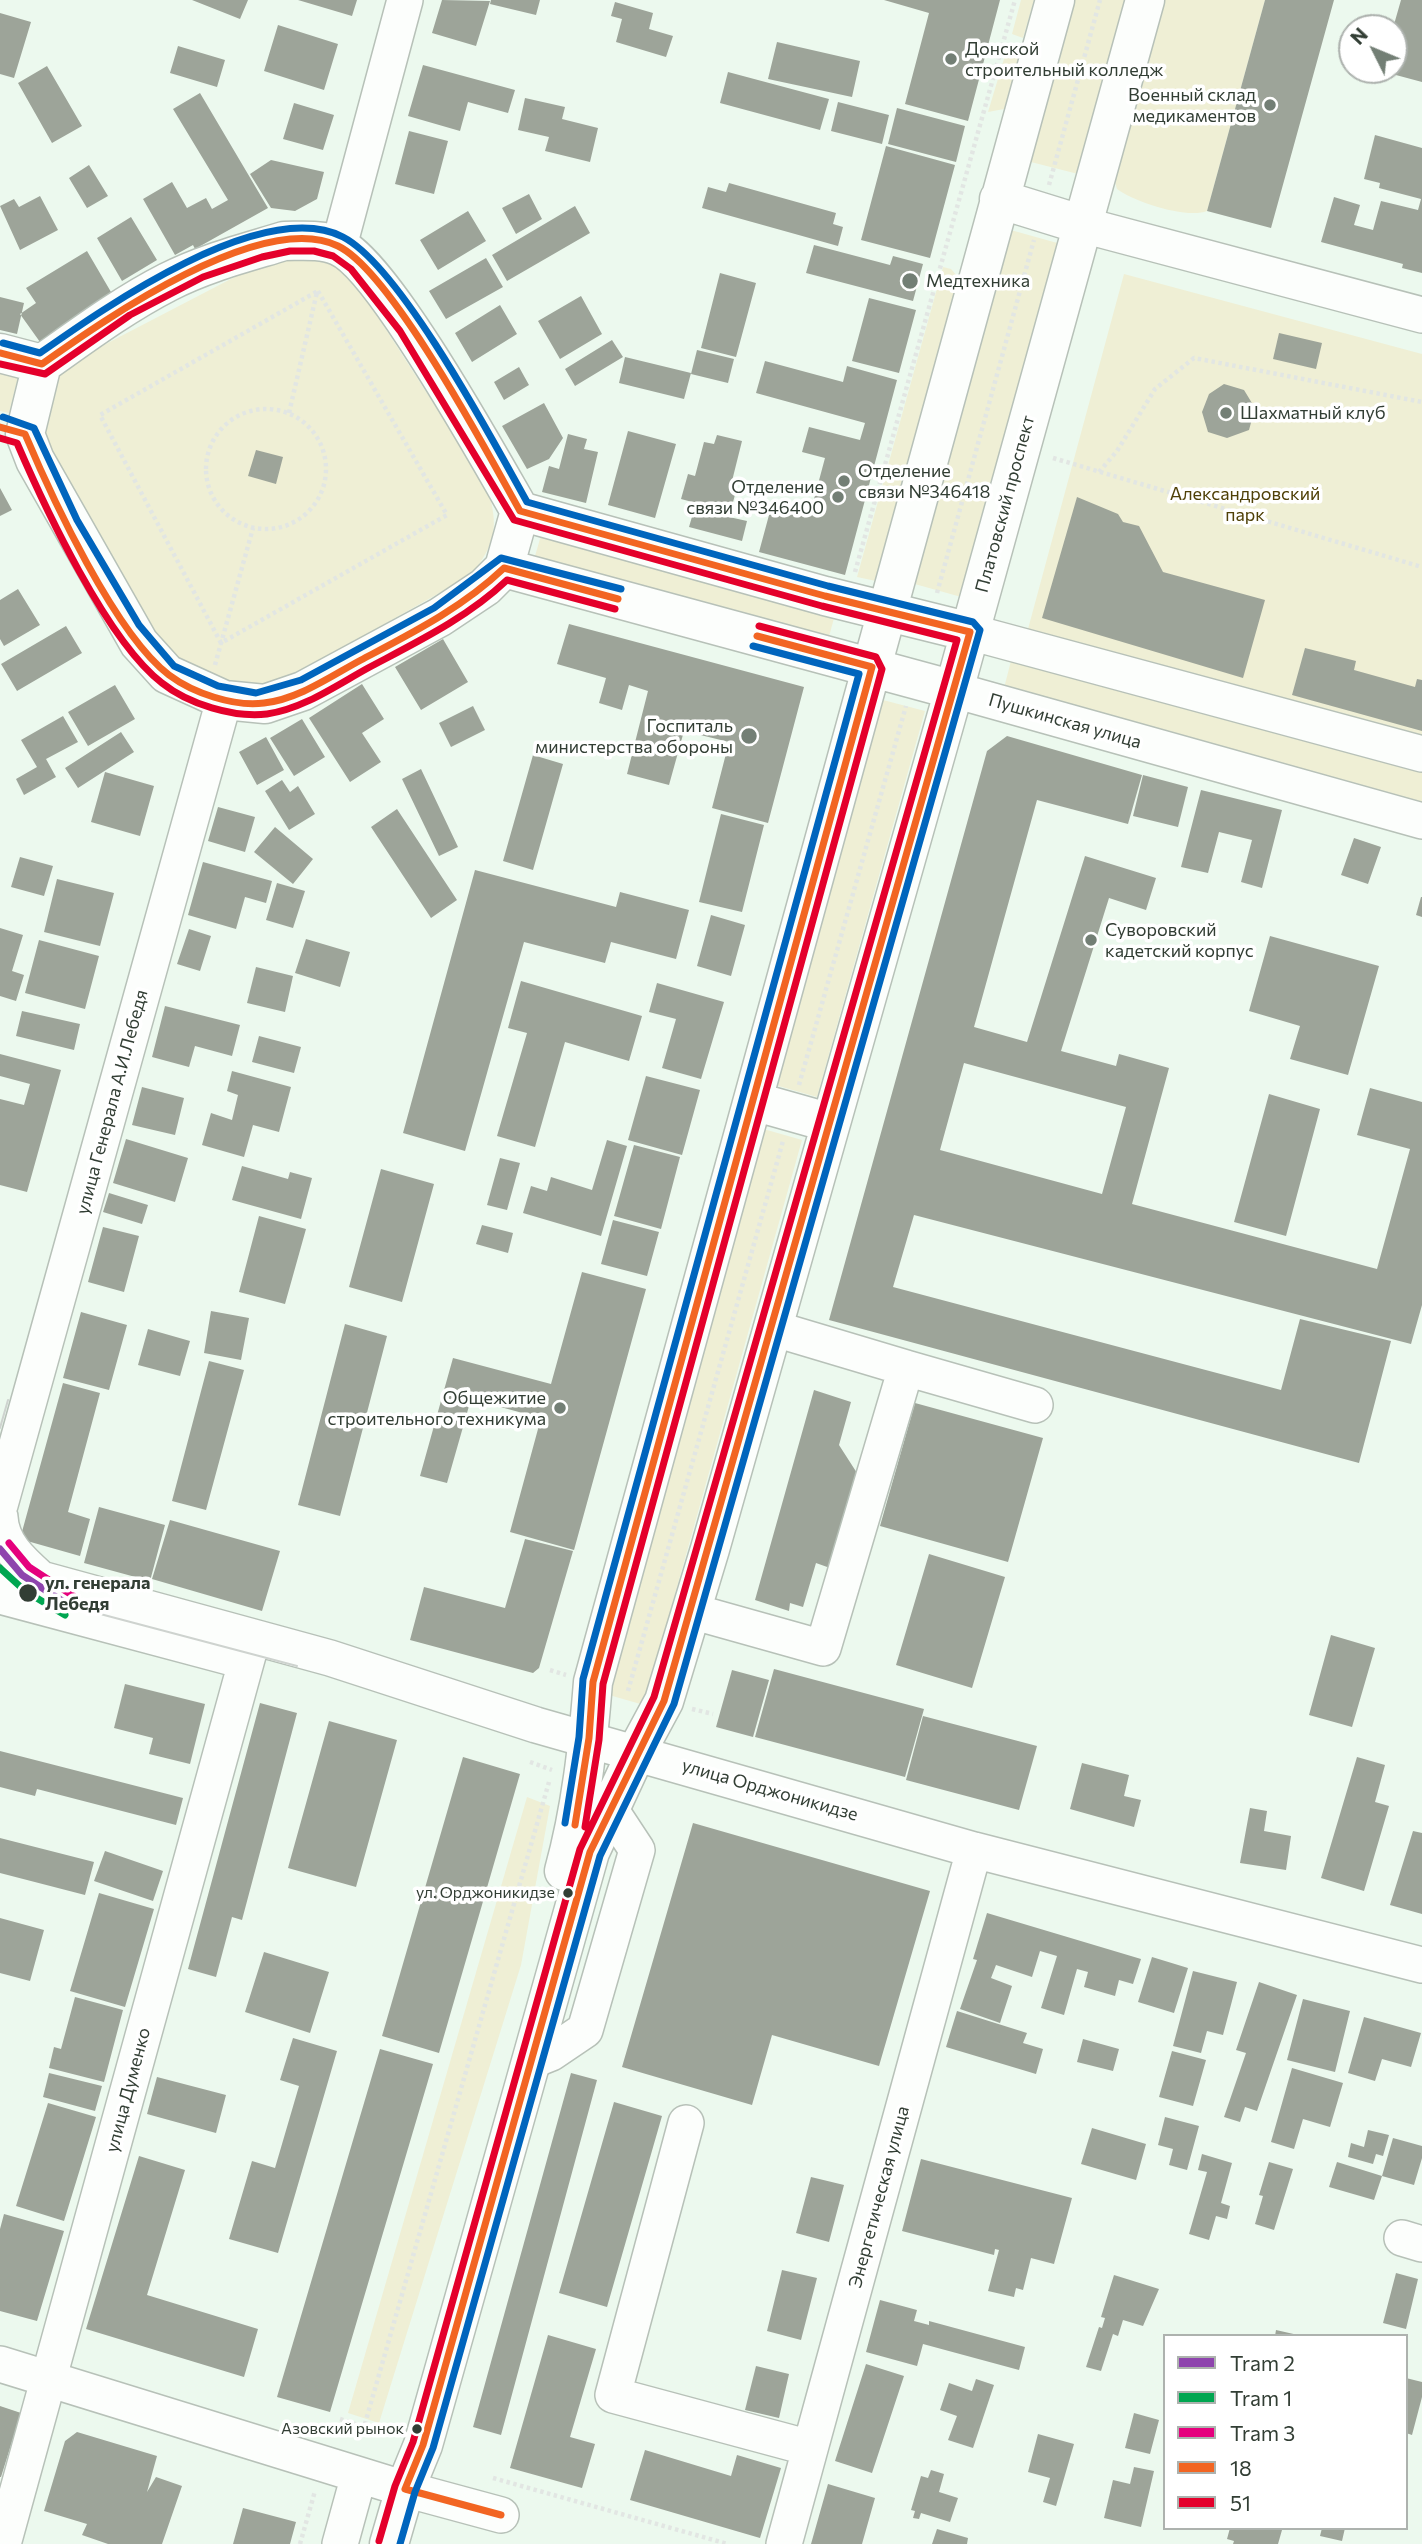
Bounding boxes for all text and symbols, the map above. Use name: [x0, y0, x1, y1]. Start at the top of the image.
north arrow: [1338, 14, 1408, 84]
text: N: [1345, 23, 1372, 49]
place label: Донской строительный колледж: [965, 38, 1163, 80]
marker: Донской строительный колледж: [943, 51, 959, 67]
place label: Военный склад медикаментов: [1128, 84, 1256, 126]
marker: Военный склад медикаментов: [1262, 97, 1278, 113]
place label: Медтехника: [926, 270, 1030, 292]
marker: Медтехника: [900, 271, 920, 291]
place label: Шахматный клуб: [1240, 402, 1386, 424]
marker: Шахматный клуб: [1218, 405, 1234, 421]
street label: Платовский проспект: [971, 413, 1039, 595]
place label: Отделение связи №346418: [858, 460, 990, 503]
marker: Отделение связи №346418: [836, 473, 852, 489]
place label: Отделение связи №346400: [686, 476, 824, 518]
park label: Александровский парк: [1170, 483, 1320, 526]
marker: Отделение связи №346400: [830, 489, 846, 505]
street label: Пушкинская улица: [986, 689, 1144, 753]
place label: Госпиталь министерства обороны: [535, 715, 733, 758]
marker: Госпиталь министерства обороны: [739, 726, 759, 746]
place label: Суворовский кадетский корпус: [1105, 919, 1254, 962]
marker: Суворовский кадетский корпус: [1083, 932, 1099, 948]
street label: улица Генерала А.И.Лебедя: [72, 987, 152, 1217]
place label: Общежитие строительного техникума: [328, 1387, 546, 1430]
marker: Общежитие строительного техникума: [552, 1400, 568, 1416]
place label: ул. генерала Лебедя: [45, 1572, 150, 1614]
marker: ул. генерала Лебедя: [17, 1582, 39, 1604]
street label: улица Орджоникидзе: [679, 1754, 861, 1826]
place label: ул. Орджоникидзе: [416, 1883, 555, 1903]
marker: ул. Орджоникидзе: [561, 1886, 575, 1900]
street label: улица Думенко: [101, 2025, 155, 2155]
street label: Энергетическая улица: [844, 2104, 914, 2290]
legend: [1163, 2334, 1408, 2530]
text: Tram 2: [1230, 2350, 1295, 2375]
text: Tram 1: [1230, 2385, 1292, 2410]
place label: Азовский рынок: [281, 2419, 404, 2439]
text: Tram 3: [1230, 2420, 1295, 2445]
marker: Азовский рынок: [410, 2422, 424, 2436]
text: 18: [1230, 2455, 1252, 2480]
text: 51: [1230, 2490, 1251, 2515]

